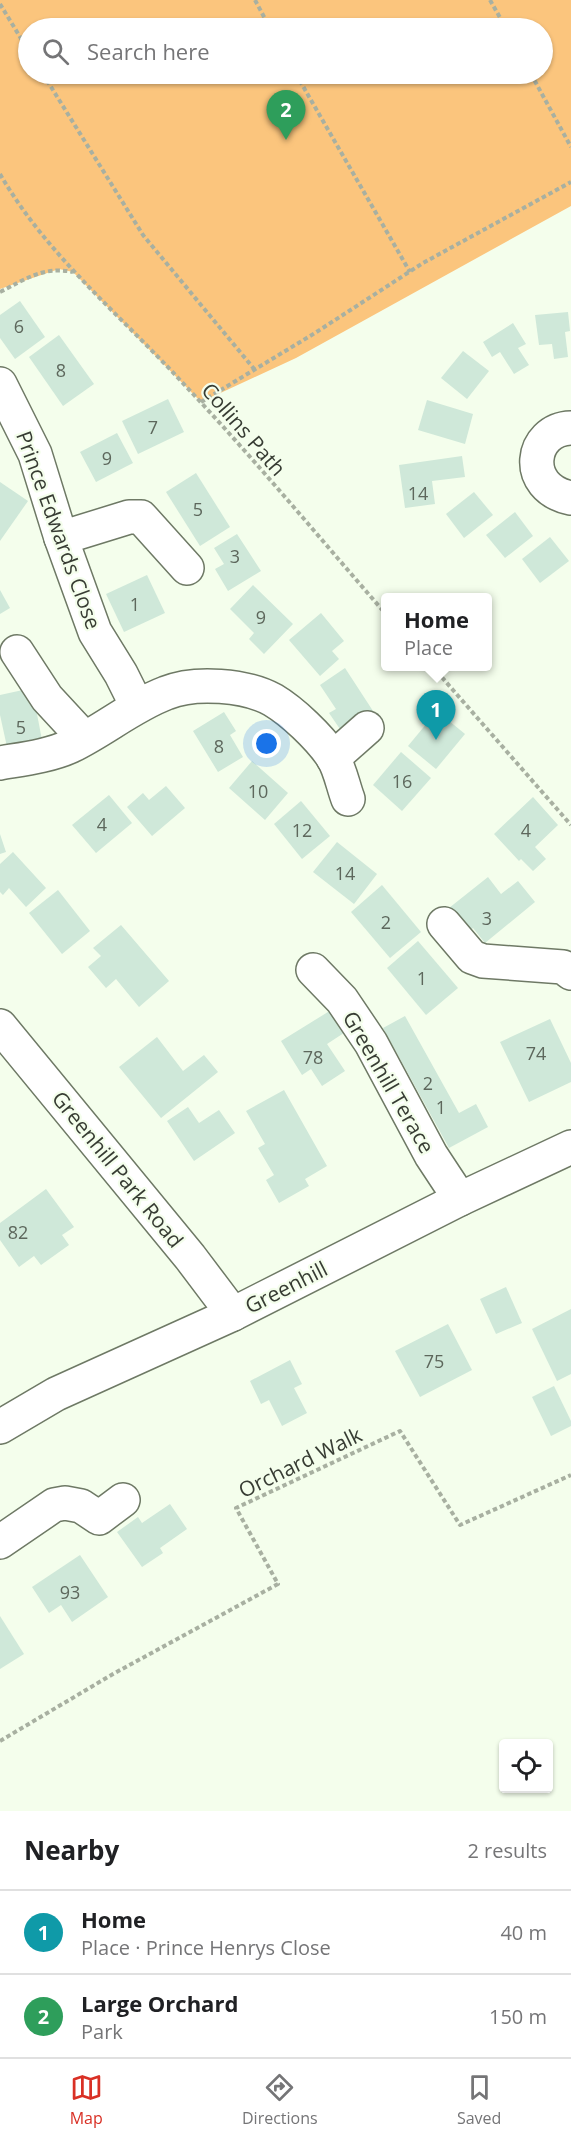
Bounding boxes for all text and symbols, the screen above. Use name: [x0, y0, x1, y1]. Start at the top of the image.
search box: [18, 18, 553, 84]
icon: search: [39, 35, 72, 68]
text: Search here: [87, 36, 210, 66]
pin: 2: [266, 90, 306, 140]
house number: 6: [14, 314, 24, 338]
house number: 8: [56, 358, 66, 382]
street label: Collins Path: [196, 377, 292, 481]
house number: 7: [148, 415, 158, 439]
street label: Prince Edwards Close: [10, 427, 108, 633]
house number: 9: [102, 446, 112, 470]
house number: 14: [408, 481, 428, 505]
house number: 5: [193, 497, 203, 521]
house number: 3: [230, 544, 240, 568]
house number: 1: [130, 592, 140, 616]
popup: [381, 593, 492, 671]
text: Home: [404, 604, 469, 634]
house number: 9: [256, 605, 266, 629]
text: Place: [404, 634, 453, 661]
pin: 1: [416, 690, 456, 740]
house number: 5: [16, 715, 26, 739]
your location: [252, 729, 281, 758]
house number: 8: [214, 734, 224, 758]
house number: 16: [392, 769, 412, 793]
house number: 10: [248, 779, 268, 803]
house number: 4: [97, 812, 107, 836]
house number: 12: [292, 818, 312, 842]
house number: 4: [521, 818, 531, 842]
house number: 14: [335, 861, 355, 885]
house number: 3: [482, 906, 492, 930]
house number: 2: [381, 910, 391, 934]
house number: 1: [417, 966, 427, 990]
street label: Greenhill Terace: [337, 1006, 441, 1158]
house number: 74: [526, 1041, 546, 1065]
house number: 78: [303, 1045, 323, 1069]
house number: 2: [423, 1071, 433, 1095]
street label: Greenhill Park Road: [46, 1085, 190, 1253]
house number: 1: [436, 1095, 446, 1119]
house number: 82: [8, 1220, 28, 1244]
street label: Greenhill: [240, 1254, 332, 1320]
house number: 75: [424, 1349, 444, 1373]
street label: Orchard Walk: [234, 1420, 366, 1504]
house number: 93: [60, 1580, 80, 1604]
map controls: [499, 1739, 553, 1793]
button: locate: [499, 1739, 553, 1793]
text: Nearby: [24, 1832, 119, 1868]
text: 2 results: [467, 1837, 547, 1864]
text: Home: [81, 1904, 146, 1934]
text: 1: [38, 1919, 49, 1946]
text: 40 m: [500, 1919, 547, 1946]
text: Place · Prince Henrys Close: [81, 1934, 331, 1961]
text: Large Orchard: [81, 1988, 238, 2018]
text: 2: [38, 2003, 49, 2030]
text: 150 m: [489, 2003, 547, 2030]
text: Park: [81, 2018, 123, 2045]
tab: Map: [70, 2071, 103, 2129]
tab: Directions: [242, 2071, 318, 2129]
tab: Saved: [457, 2071, 501, 2129]

